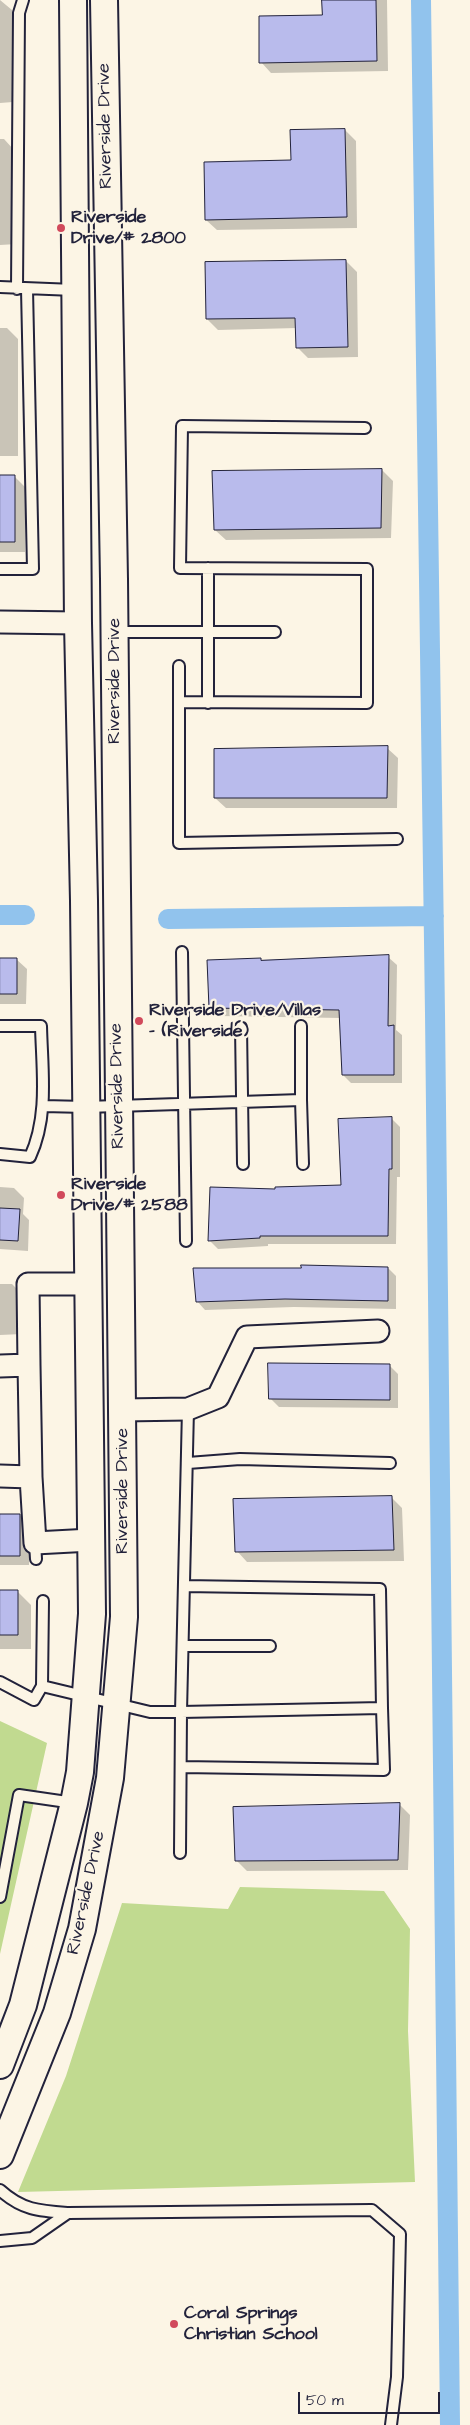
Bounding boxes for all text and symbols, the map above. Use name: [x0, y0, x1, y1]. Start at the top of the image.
street label: Riverside Drive: [94, 63, 118, 189]
place label: Riverside Drive/# 2800: [71, 207, 186, 250]
marker: Riverside Drive/# 2800: [55, 222, 67, 234]
street label: Riverside Drive: [104, 618, 126, 744]
place label: Riverside Drive/Villas - (Riverside): [149, 1000, 321, 1042]
marker: Riverside Drive/Villas - (Riverside): [133, 1015, 145, 1027]
street label: Riverside Drive: [106, 1023, 130, 1149]
place label: Riverside Drive/# 2588: [71, 1174, 188, 1216]
marker: Riverside Drive/# 2588: [55, 1189, 67, 1201]
street label: Riverside Drive: [112, 1428, 134, 1554]
street label: Riverside Drive: [63, 1829, 111, 1957]
place label: Coral Springs Christian School: [184, 2303, 318, 2346]
marker: Coral Springs Christian School: [168, 2318, 180, 2330]
scale bar: [300, 2382, 442, 2414]
text: 50 m: [306, 2390, 344, 2411]

